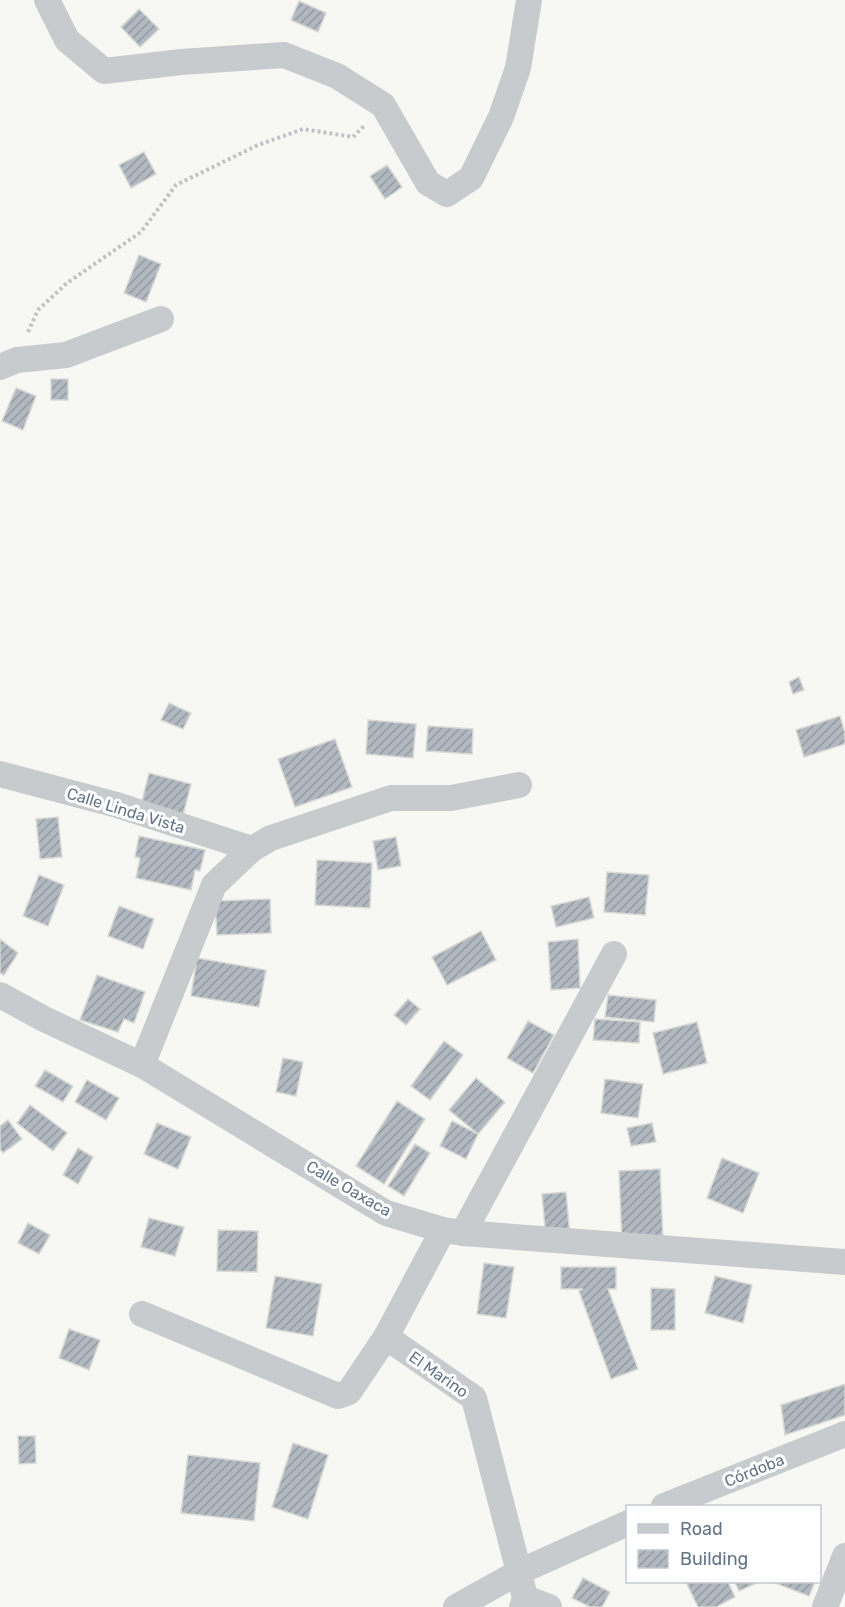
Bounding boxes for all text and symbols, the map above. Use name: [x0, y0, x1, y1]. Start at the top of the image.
street label: Calle Linda Vista: [65, 784, 187, 837]
street label: Calle Oaxaca: [303, 1156, 395, 1220]
street label: El Marino: [405, 1347, 472, 1402]
street label: Córdoba: [722, 1450, 787, 1491]
legend: [626, 1505, 821, 1583]
text: Road: [680, 1518, 723, 1540]
text: Building: [680, 1548, 748, 1570]

